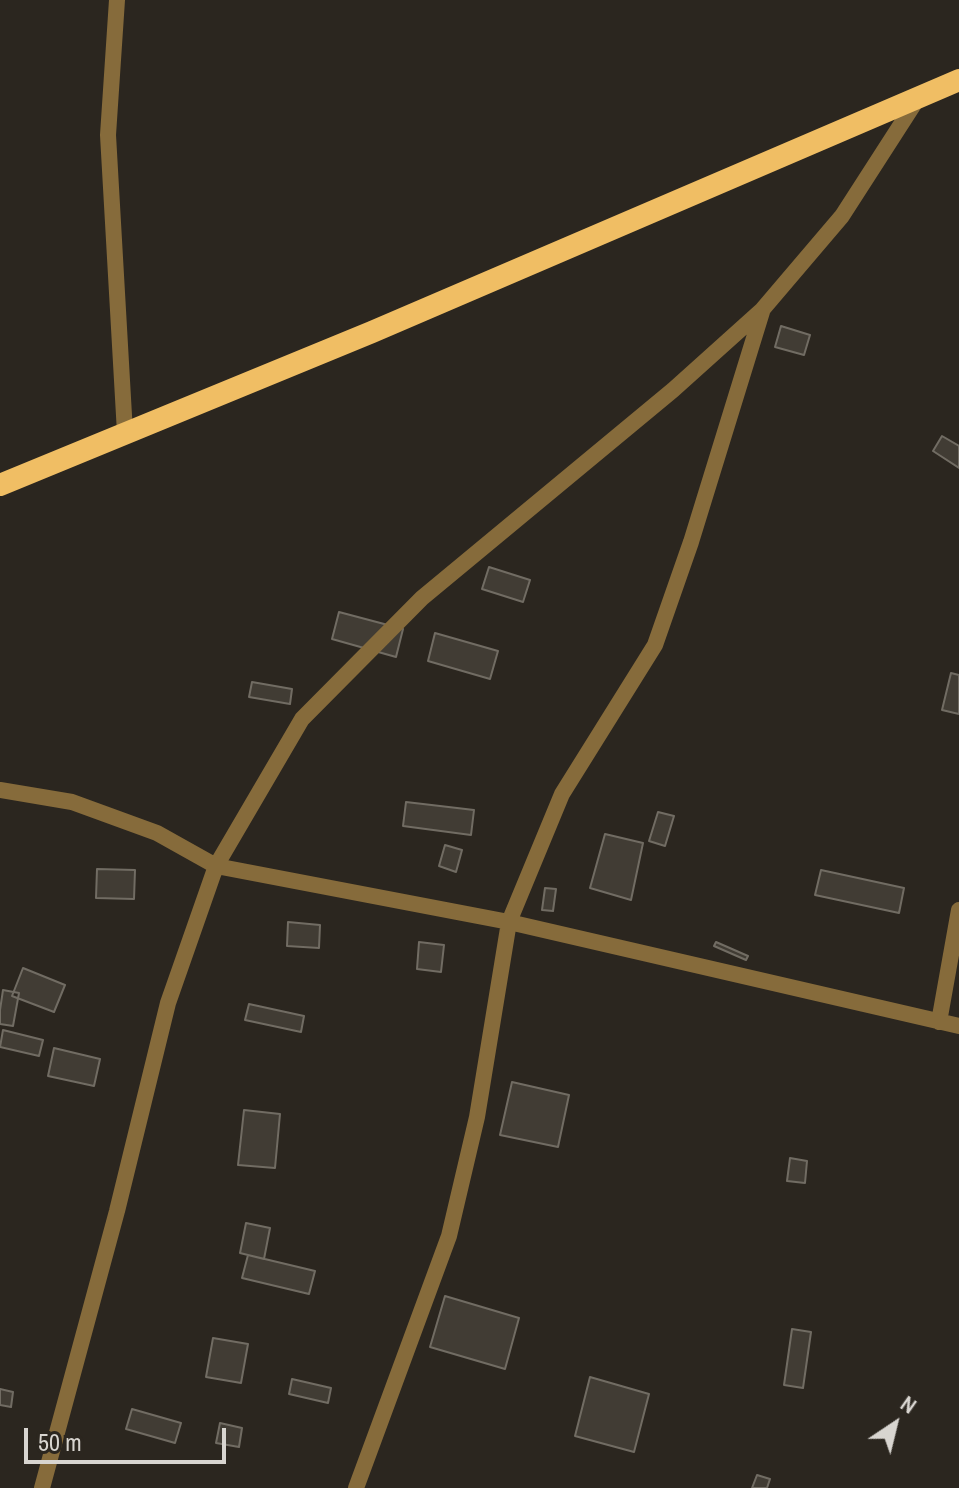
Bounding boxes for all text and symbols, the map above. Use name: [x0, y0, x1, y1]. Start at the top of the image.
north arrow: [855, 1384, 935, 1464]
text: N: [895, 1388, 923, 1420]
scale bar: [28, 1412, 230, 1462]
text: 50 m: [38, 1426, 82, 1458]

